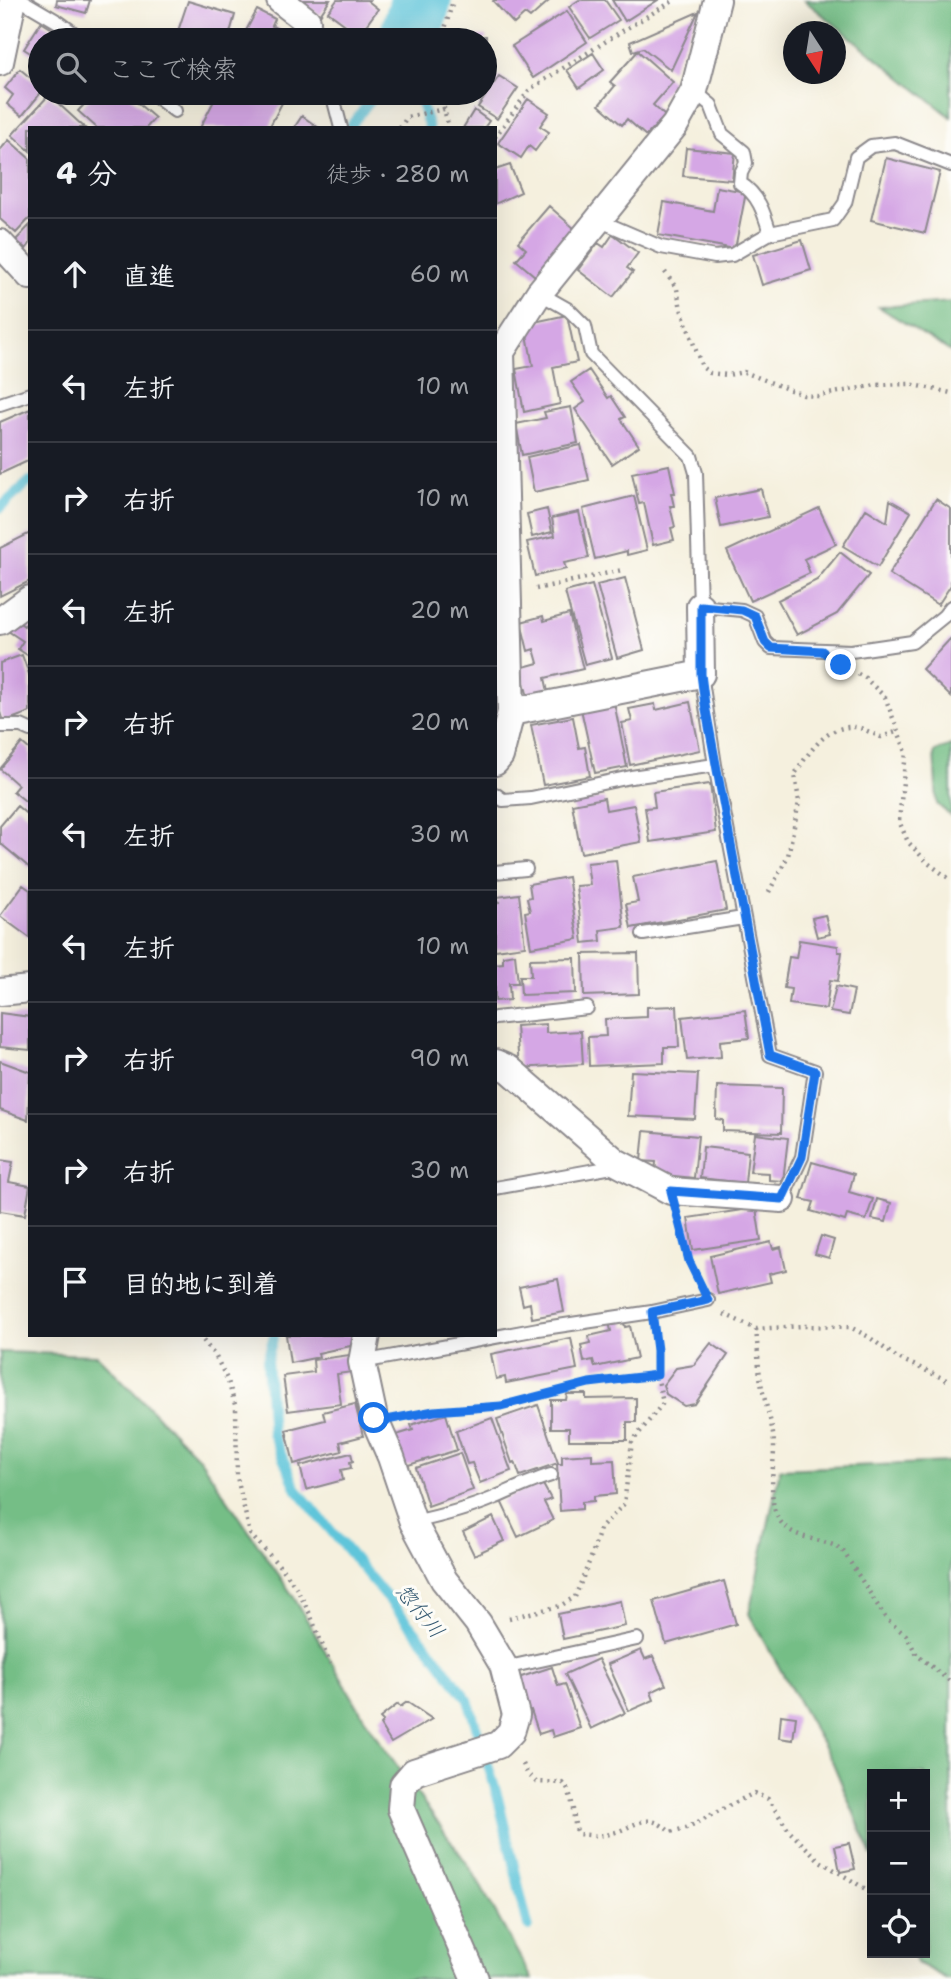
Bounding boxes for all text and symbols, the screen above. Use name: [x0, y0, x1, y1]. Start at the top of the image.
north arrow: [783, 21, 846, 84]
search box: [28, 28, 497, 105]
icon: search: [52, 48, 90, 86]
text: ここで検索: [108, 51, 238, 86]
text: 4 分: [56, 153, 117, 194]
text: 徒歩 · 280 m: [326, 159, 469, 189]
icon: ahead: [56, 255, 94, 293]
text: 直進: [123, 258, 175, 293]
text: 60 m: [410, 259, 469, 289]
icon: left: [56, 367, 94, 405]
text: 左折: [123, 370, 175, 405]
text: 10 m: [416, 371, 469, 401]
icon: right: [56, 479, 94, 517]
text: 右折: [123, 482, 175, 517]
text: 10 m: [416, 483, 469, 513]
icon: left: [56, 591, 94, 629]
text: 左折: [123, 594, 175, 629]
text: 20 m: [410, 595, 469, 625]
route end: [825, 649, 856, 680]
icon: right: [56, 703, 94, 741]
text: 右折: [123, 706, 175, 741]
text: 20 m: [410, 707, 469, 737]
icon: left: [56, 815, 94, 853]
text: 左折: [123, 818, 175, 853]
text: 30 m: [410, 819, 469, 849]
icon: left: [56, 927, 94, 965]
text: 左折: [123, 930, 175, 965]
text: 10 m: [416, 931, 469, 961]
icon: right: [56, 1039, 94, 1077]
text: 右折: [123, 1042, 175, 1077]
text: 90 m: [409, 1043, 469, 1073]
icon: right: [56, 1151, 94, 1189]
text: 右折: [123, 1154, 175, 1189]
text: 30 m: [410, 1155, 469, 1185]
icon: arrive: [56, 1263, 94, 1301]
text: 目的地に到着: [123, 1266, 279, 1301]
route start: [358, 1402, 389, 1433]
water label: 惣付川: [389, 1578, 451, 1644]
map controls: [867, 1769, 930, 1958]
button: +: [867, 1769, 930, 1832]
button: −: [867, 1832, 930, 1895]
button: locate: [867, 1895, 930, 1958]

